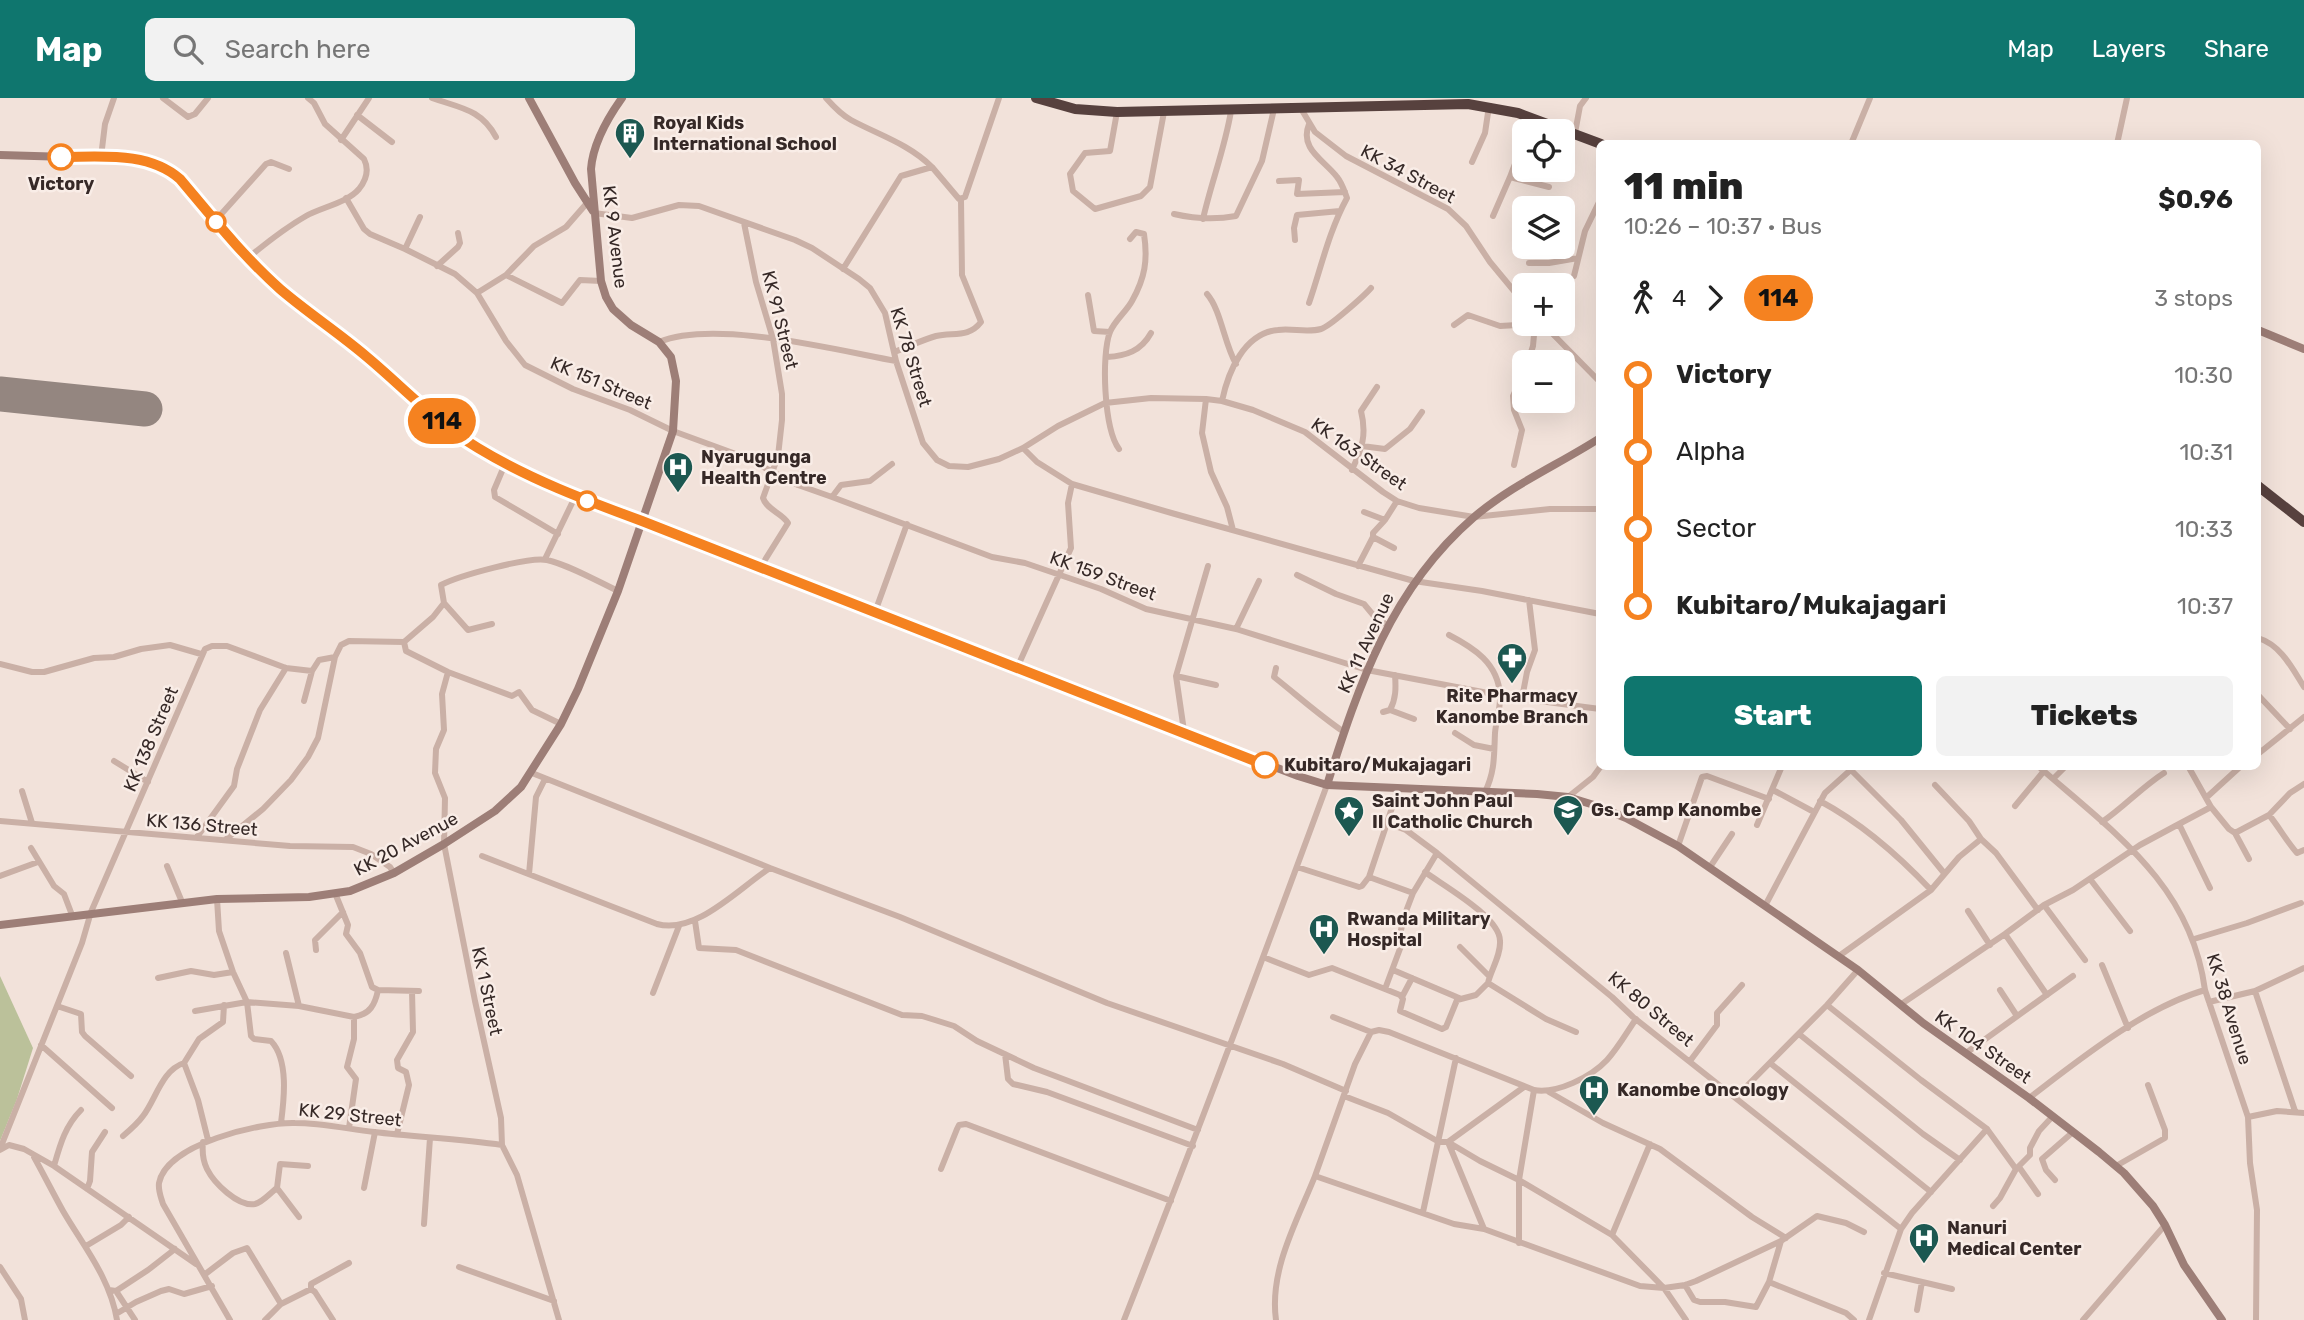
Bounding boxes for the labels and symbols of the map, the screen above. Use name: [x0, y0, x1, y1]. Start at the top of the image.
place label: Royal Kids International School: [653, 112, 837, 155]
building icon: Royal Kids International School: [613, 116, 647, 160]
street label: KK 34 Street: [1357, 140, 1459, 208]
marker: Victory: [48, 144, 74, 170]
place label: Victory: [28, 173, 94, 195]
street label: KK 9 Avenue: [598, 184, 632, 290]
unlabelled marker: [206, 212, 226, 232]
street label: KK 91 Street: [757, 268, 803, 372]
street label: KK 78 Street: [885, 305, 937, 409]
street label: KK 151 Street: [547, 352, 655, 414]
line badge: 114: [402, 398, 482, 444]
street label: KK 163 Street: [1307, 413, 1411, 495]
place label: Nyarugunga Health Centre: [701, 446, 827, 489]
hospital icon: Nyarugunga Health Centre: [661, 450, 695, 494]
unlabelled marker: [577, 491, 597, 511]
street label: KK 159 Street: [1047, 547, 1159, 605]
street label: KK 11 Avenue: [1333, 589, 1399, 697]
pharmacy icon: Rite Pharmacy Kanombe Branch: [1495, 641, 1529, 685]
street label: KK 138 Street: [119, 683, 183, 795]
place label: Rite Pharmacy Kanombe Branch: [1436, 685, 1588, 728]
marker: Kubitaro/Mukajagari: [1252, 752, 1278, 778]
place label: Kubitaro/Mukajagari: [1284, 754, 1471, 776]
place label: Saint John Paul II Catholic Church: [1372, 790, 1533, 833]
school or university icon: Gs. Camp Kanombe: [1551, 793, 1585, 837]
place icon: Saint John Paul II Catholic Church: [1332, 794, 1366, 838]
place label: Gs. Camp Kanombe: [1591, 799, 1762, 821]
street label: KK 20 Avenue: [350, 807, 462, 881]
street label: KK 136 Street: [145, 809, 259, 841]
place label: Rwanda Military Hospital: [1347, 908, 1491, 951]
hospital icon: Rwanda Military Hospital: [1307, 912, 1341, 956]
street label: KK 1 Street: [467, 945, 507, 1037]
street label: KK 38 Avenue: [2202, 951, 2256, 1067]
street label: KK 80 Street: [1604, 967, 1698, 1051]
street label: KK 104 Street: [1931, 1006, 2035, 1088]
hospital icon: Kanombe Oncology: [1577, 1073, 1611, 1117]
place label: Kanombe Oncology: [1617, 1079, 1789, 1101]
street label: KK 29 Street: [297, 1099, 403, 1131]
place label: Nanuri Medical Center: [1947, 1217, 2081, 1260]
hospital icon: Nanuri Medical Center: [1907, 1221, 1941, 1265]

